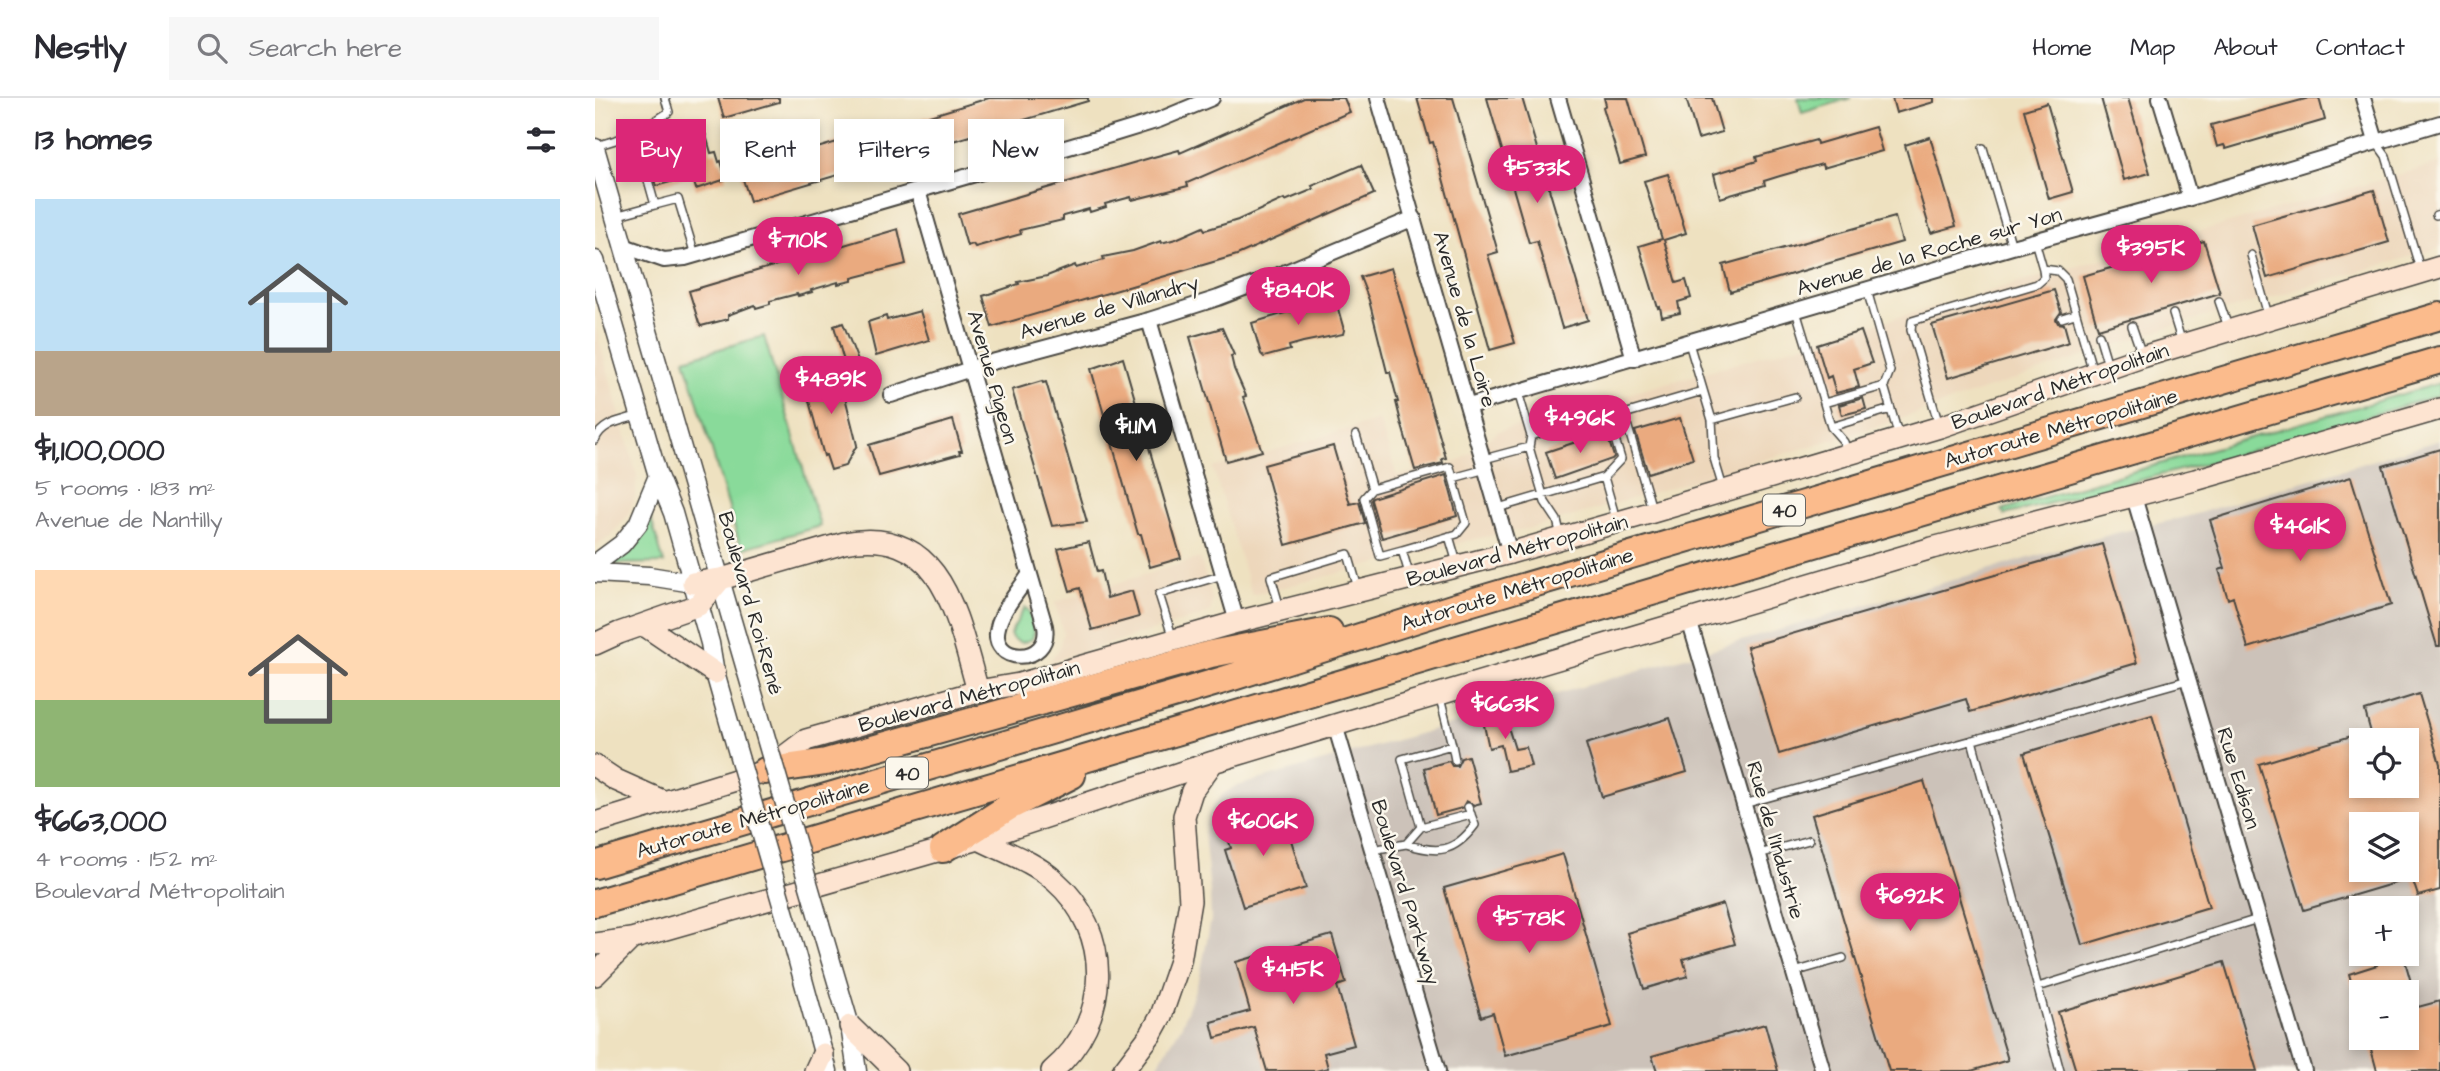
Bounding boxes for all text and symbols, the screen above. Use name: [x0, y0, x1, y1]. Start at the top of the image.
search box: [169, 17, 659, 80]
text: Nestly: [35, 25, 127, 71]
icon: search: [193, 29, 231, 67]
text: Search here: [249, 30, 402, 66]
text: Home: [2032, 31, 2092, 65]
text: Map: [2130, 31, 2175, 65]
text: About: [2213, 31, 2278, 65]
text: Contact: [2316, 31, 2405, 65]
text: 13 homes: [35, 119, 152, 161]
chip: Buy: [616, 119, 706, 182]
chip: Rent: [720, 119, 820, 182]
chip: Filters: [834, 119, 954, 182]
chip: New: [968, 119, 1064, 182]
icon: filters: [522, 121, 560, 159]
pin: $533K: [1488, 146, 1586, 205]
text: $533K: [1504, 152, 1570, 184]
street label: Avenue de la Roche sur Yon: [1793, 200, 2065, 303]
pin: $710K: [749, 218, 847, 277]
text: $710K: [769, 224, 827, 256]
pin: $395K: [2102, 226, 2200, 285]
street label: Avenue de la Loire: [1425, 228, 1504, 411]
text: $395K: [2117, 232, 2185, 264]
icon: home: [235, 245, 361, 371]
street label: Avenue de Villandry: [1016, 268, 1203, 349]
pin: $840K: [1249, 268, 1347, 327]
text: $840K: [1262, 274, 1334, 306]
street label: Avenue Pigeon: [958, 307, 1025, 448]
street label: Boulevard Métropolitain: [1948, 336, 2173, 438]
pin: $489K: [782, 356, 880, 416]
text: $489K: [796, 363, 866, 395]
street label: Autoroute Métropolitaine: [1941, 381, 2182, 477]
pin: $496K: [1531, 396, 1629, 455]
text: $496K: [1545, 402, 1615, 434]
pin: $1.1M: [1087, 404, 1185, 463]
text: $1.1M: [1116, 410, 1156, 442]
text: $1,100,000: [35, 430, 165, 472]
text: 5 rooms · 183 m²: [35, 472, 215, 504]
road number: 40: [1763, 494, 1805, 526]
text: Avenue de Nantilly: [35, 504, 223, 536]
pin: $461K: [2251, 504, 2349, 563]
street label: Boulevard Métropolitain: [1403, 507, 1631, 595]
street label: Boulevard Roi-René: [711, 508, 791, 698]
text: $461K: [2270, 510, 2330, 542]
street label: Autoroute Métropolitaine: [1397, 540, 1637, 640]
icon: home: [235, 616, 361, 742]
street label: Boulevard Métropolitain: [855, 653, 1083, 741]
pin: $663K: [1456, 682, 1554, 741]
text: $663K: [1471, 688, 1539, 720]
street label: Rue Edison: [2209, 724, 2268, 832]
map controls: [2349, 728, 2419, 1050]
button: locate: [2349, 728, 2419, 798]
road number: 40: [886, 758, 928, 788]
street label: Rue de l'Industrie: [1739, 758, 1812, 922]
street label: Autoroute Métropolitaine: [633, 771, 874, 867]
street label: Boulevard Parkway: [1362, 796, 1448, 989]
pin: $606K: [1214, 798, 1312, 858]
text: $663,000: [35, 801, 167, 843]
text: $606K: [1228, 805, 1298, 837]
button: layers: [2349, 812, 2419, 882]
text: 4 rooms · 152 m²: [35, 843, 218, 875]
pin: $692K: [1861, 874, 1959, 933]
text: Boulevard Métropolitain: [35, 875, 285, 907]
text: $692K: [1876, 880, 1944, 912]
pin: $578K: [1480, 896, 1578, 955]
button: +: [2349, 896, 2419, 966]
text: $578K: [1493, 902, 1565, 934]
pin: $415K: [1244, 946, 1342, 1006]
text: $415K: [1262, 953, 1324, 985]
button: −: [2349, 980, 2419, 1050]

